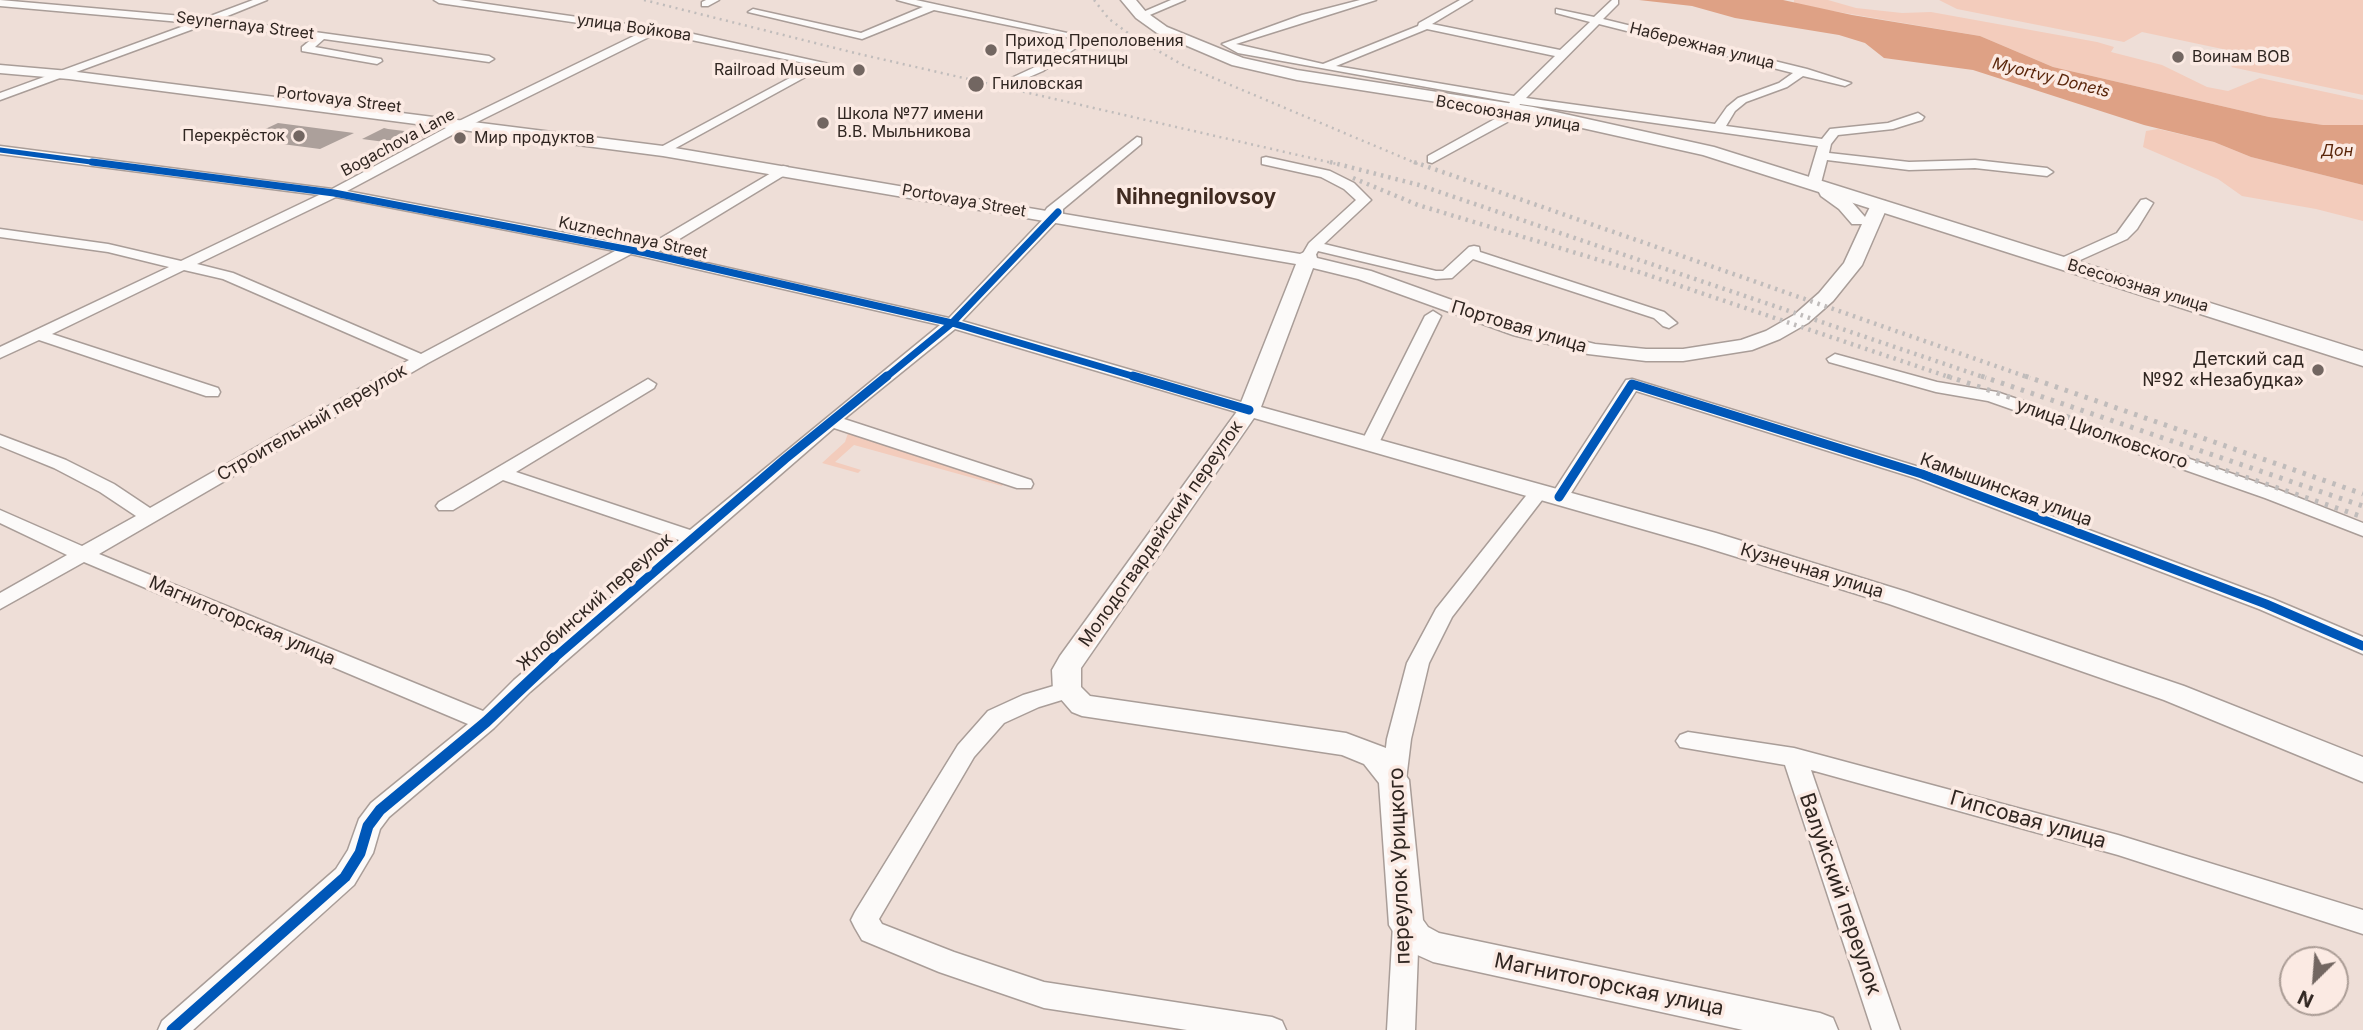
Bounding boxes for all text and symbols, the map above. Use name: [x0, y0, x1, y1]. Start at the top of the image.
street label: Seynernaya Street: [175, 8, 315, 44]
street label: улица Войкова: [576, 10, 692, 46]
street label: Набережная улица: [1628, 19, 1776, 73]
place label: Приход Преполовения Пятидесятницы: [1005, 31, 1184, 69]
marker: Приход Преполовения Пятидесятницы: [983, 42, 999, 58]
place label: Воинам ВОВ: [2192, 47, 2290, 67]
marker: Воинам ВОВ: [2170, 49, 2186, 65]
water label: Myortvy Donets: [1990, 54, 2112, 102]
place label: Railroad Museum: [714, 60, 845, 80]
marker: Railroad Museum: [851, 62, 867, 78]
marker: Гниловская: [966, 74, 986, 94]
place label: Гниловская: [992, 74, 1083, 94]
street label: Portovaya Street: [276, 83, 402, 117]
street label: Всесоюзная улица: [1434, 92, 1582, 136]
place label: Школа №77 имени В.В. Мыльникова: [837, 104, 983, 142]
street label: Bogachova Lane: [338, 105, 458, 181]
marker: Школа №77 имени В.В. Мыльникова: [815, 115, 831, 131]
place label: Перекрёсток: [182, 126, 285, 146]
marker: Перекрёсток: [291, 128, 307, 144]
place label: Мир продуктов: [474, 128, 595, 148]
marker: Мир продуктов: [452, 130, 468, 146]
water label: Дон: [2321, 141, 2353, 161]
street label: Portovaya Street: [901, 181, 1027, 221]
district label: Nihnegnilovsoy: [1116, 185, 1276, 211]
street label: Kuznechnaya Street: [557, 213, 709, 263]
street label: Всесоюзная улица: [2065, 255, 2211, 317]
street label: Портовая улица: [1449, 296, 1589, 358]
place label: Детский сад №92 «Незабудка»: [2142, 349, 2304, 392]
street label: Строительный переулок: [213, 360, 411, 486]
marker: Детский сад №92 «Незабудка»: [2310, 362, 2326, 378]
street label: улица Циолковского: [2013, 394, 2191, 474]
street label: Молодогвардейский переулок: [1074, 417, 1248, 651]
street label: Камышинская улица: [1917, 449, 2095, 531]
street label: Жлобинский переулок: [513, 529, 677, 675]
street label: Кузнечная улица: [1738, 539, 1886, 603]
street label: Магнитогорская улица: [146, 572, 338, 670]
street label: переулок Урицкого: [1384, 767, 1416, 965]
street label: Гипсовая улица: [1947, 786, 2109, 854]
street label: Валуйский переулок: [1794, 790, 1886, 998]
north arrow: [2279, 946, 2349, 1016]
street label: Магнитогорская улица: [1492, 948, 1726, 1022]
text: N: [2294, 985, 2317, 1012]

